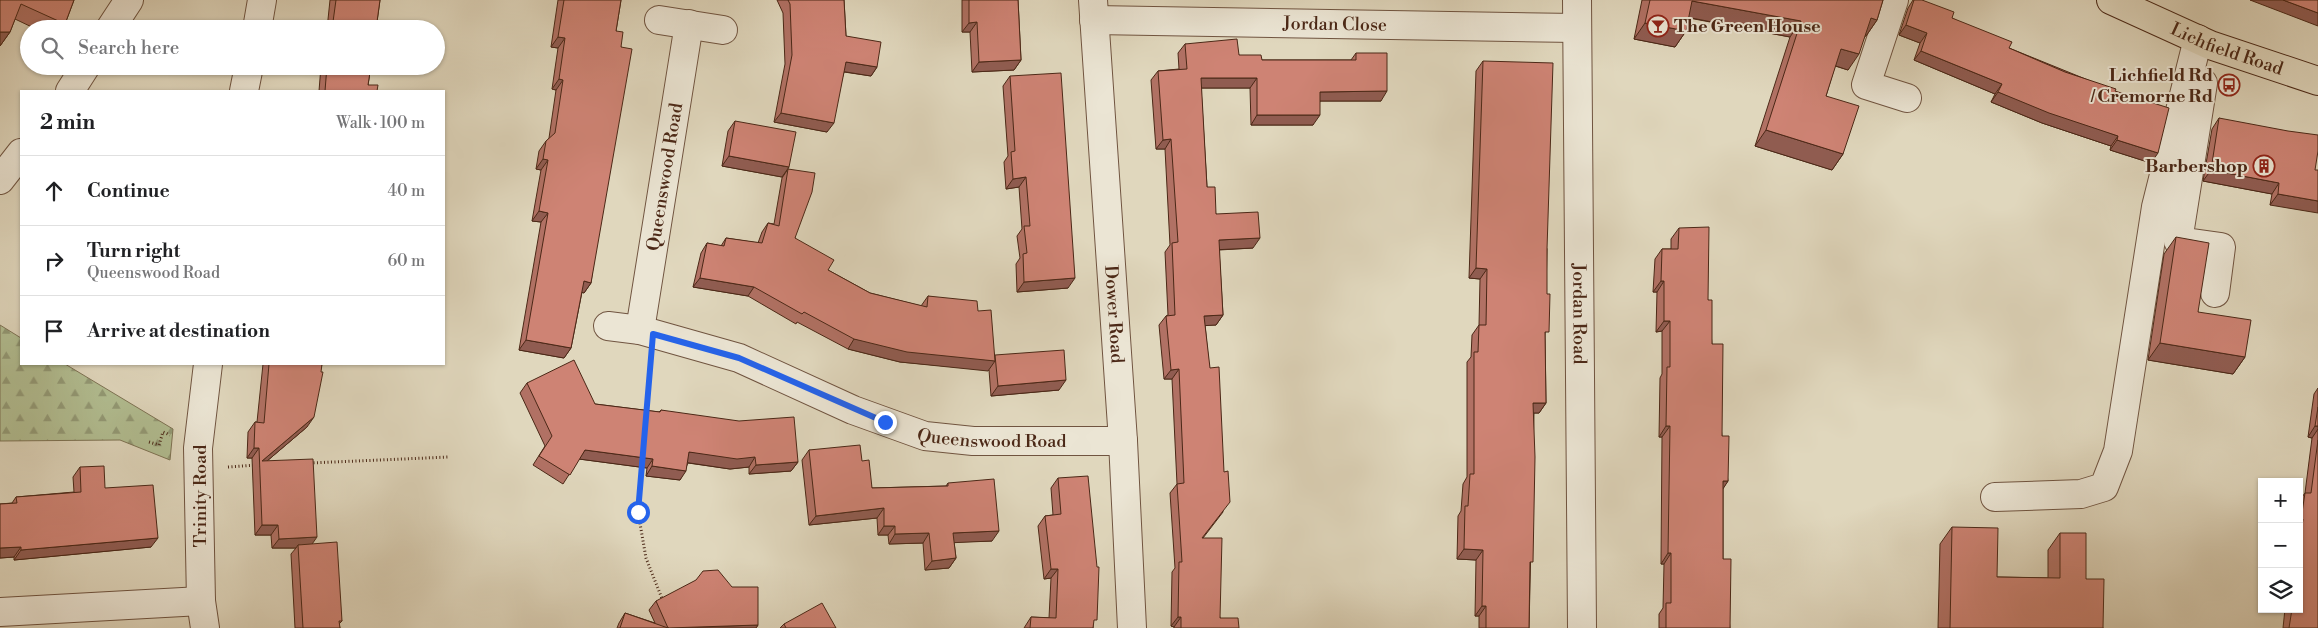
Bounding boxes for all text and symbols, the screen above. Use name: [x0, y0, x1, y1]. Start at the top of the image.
street label: Jordan Close: [1282, 12, 1387, 36]
bar icon: The Green House: [1646, 14, 1670, 38]
place label: The Green House: [1674, 15, 1821, 38]
street label: Lichfield Road: [2167, 17, 2287, 80]
search box: [20, 20, 445, 75]
icon: search: [38, 34, 66, 62]
text: Search here: [78, 36, 179, 60]
place label: Lichfield Rd / Cremorne Rd: [2090, 64, 2213, 108]
bus stop icon: Lichfield Rd / Cremorne Rd: [2217, 73, 2241, 97]
street label: Queenswood Road: [641, 100, 688, 253]
text: 2 min: [40, 110, 95, 136]
text: Walk · 100 m: [336, 113, 425, 133]
building icon: Barbershop: [2252, 154, 2276, 178]
place label: Barbershop: [2145, 155, 2248, 178]
icon: ahead: [40, 177, 68, 205]
text: Continue: [87, 179, 170, 203]
text: 40 m: [388, 181, 425, 201]
text: Turn right: [87, 239, 180, 263]
icon: right: [40, 247, 68, 275]
text: 60 m: [387, 251, 425, 271]
street label: Jordan Road: [1568, 262, 1591, 365]
text: Queenswood Road: [87, 263, 220, 283]
street label: Dower Road: [1100, 264, 1129, 365]
icon: arrive: [40, 317, 68, 345]
text: Arrive at destination: [87, 319, 270, 343]
route end: [874, 411, 897, 434]
street label: Queenswood Road: [914, 423, 1067, 453]
street label: Trinity Road: [189, 444, 212, 548]
map controls: [2258, 478, 2303, 613]
button: +: [2258, 478, 2303, 523]
route start: [627, 501, 650, 524]
button: −: [2258, 523, 2303, 568]
button: layers: [2258, 568, 2303, 613]

